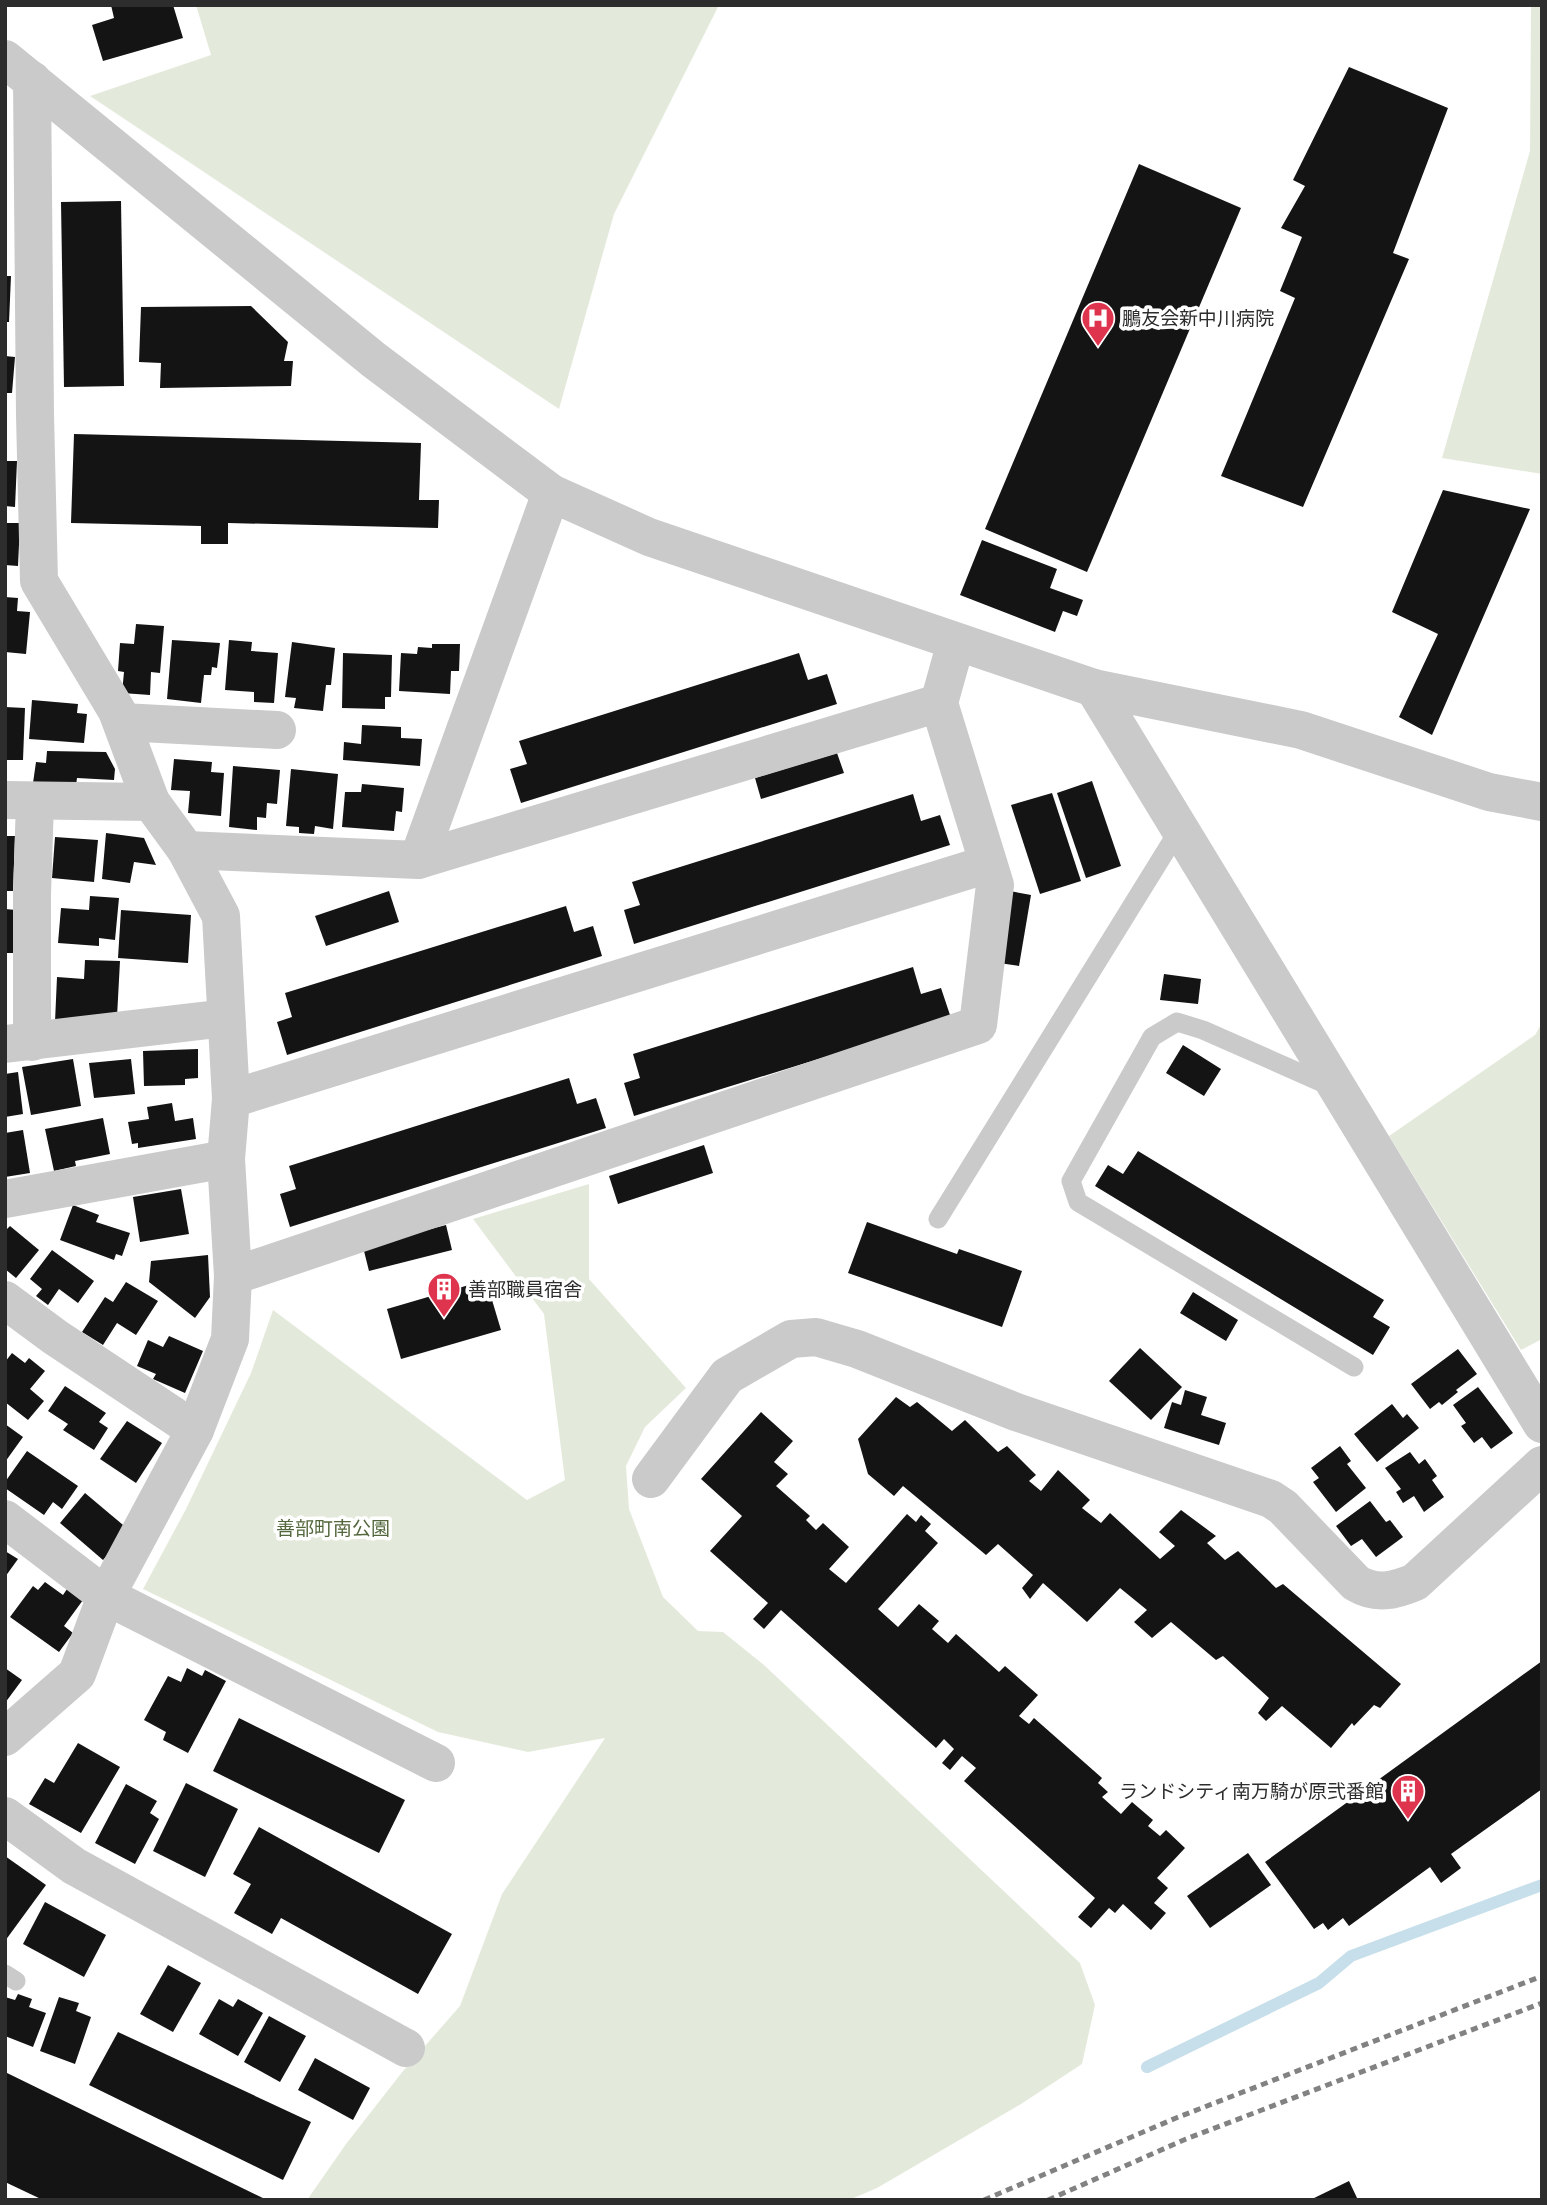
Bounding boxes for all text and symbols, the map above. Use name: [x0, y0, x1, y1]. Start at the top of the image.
hospital icon: 鵬友会新中川病院: [1079, 299, 1117, 348]
place label: 鵬友会新中川病院: [1122, 305, 1274, 331]
building icon: 善部職員宿舎: [425, 1270, 463, 1319]
place label: 善部職員宿舎: [468, 1276, 582, 1302]
park label: 善部町南公園: [276, 1515, 390, 1541]
building icon: ランドシティ南万騎が原弐番館: [1389, 1772, 1427, 1821]
place label: ランドシティ南万騎が原弐番館: [1119, 1778, 1384, 1804]

